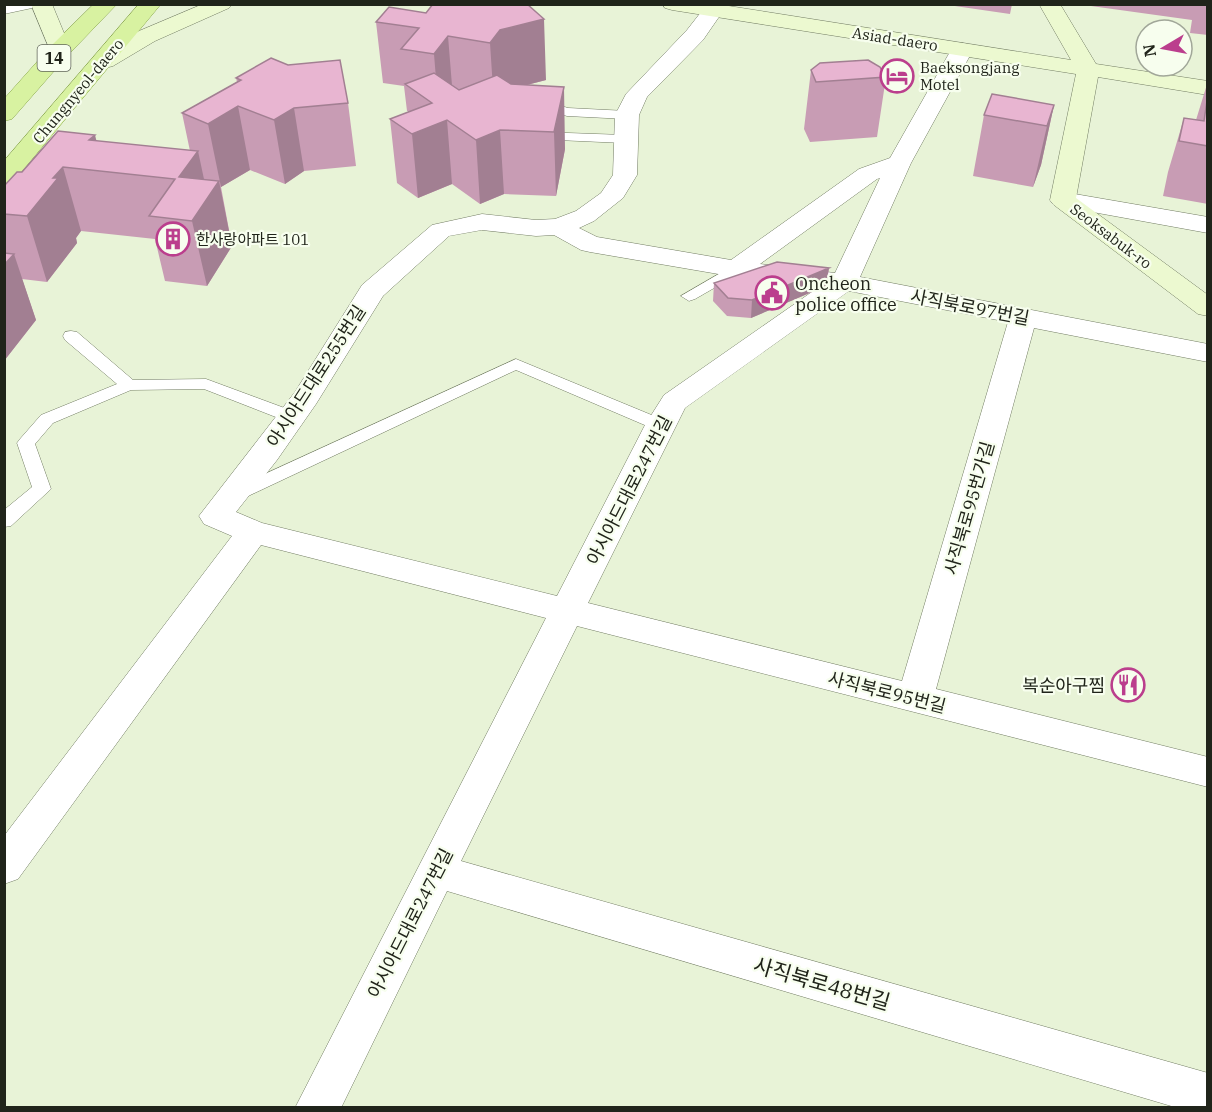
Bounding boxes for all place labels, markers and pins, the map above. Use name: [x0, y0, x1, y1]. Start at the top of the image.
hotel icon: Baeksongjang Motel: [879, 58, 915, 94]
place label: Baeksongjang Motel: [920, 58, 1020, 94]
building icon: 한사랑아파트 101: [155, 221, 191, 257]
place label: 한사랑아파트 101: [196, 230, 309, 249]
place label: Oncheon police office: [795, 272, 897, 316]
public building icon: Oncheon police office: [754, 275, 790, 311]
restaurant icon: 복순아구찜: [1110, 667, 1146, 703]
place label: 복순아구찜: [1022, 674, 1105, 697]

